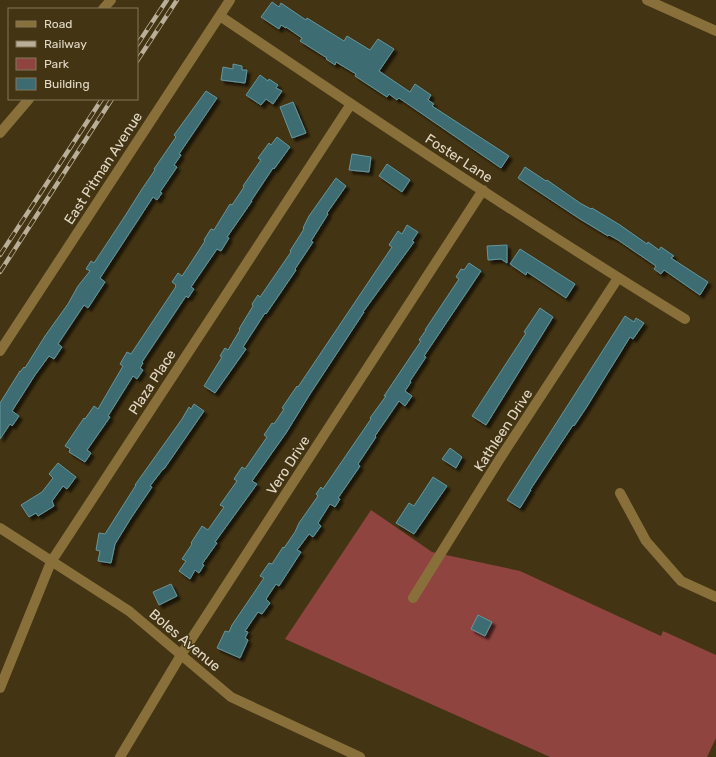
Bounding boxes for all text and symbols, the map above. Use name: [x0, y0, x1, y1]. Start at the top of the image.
legend: [8, 8, 138, 100]
text: Road: [44, 17, 72, 31]
text: Railway: [44, 37, 87, 51]
text: Park: [44, 57, 70, 71]
text: Building: [44, 77, 90, 91]
street label: East Pitman Avenue: [61, 109, 146, 228]
street label: Foster Lane: [422, 130, 496, 187]
street label: Plaza Place: [125, 346, 180, 418]
street label: Kathleen Drive: [471, 386, 536, 475]
street label: Vero Drive: [263, 433, 314, 498]
street label: Boles Avenue: [146, 606, 224, 675]

